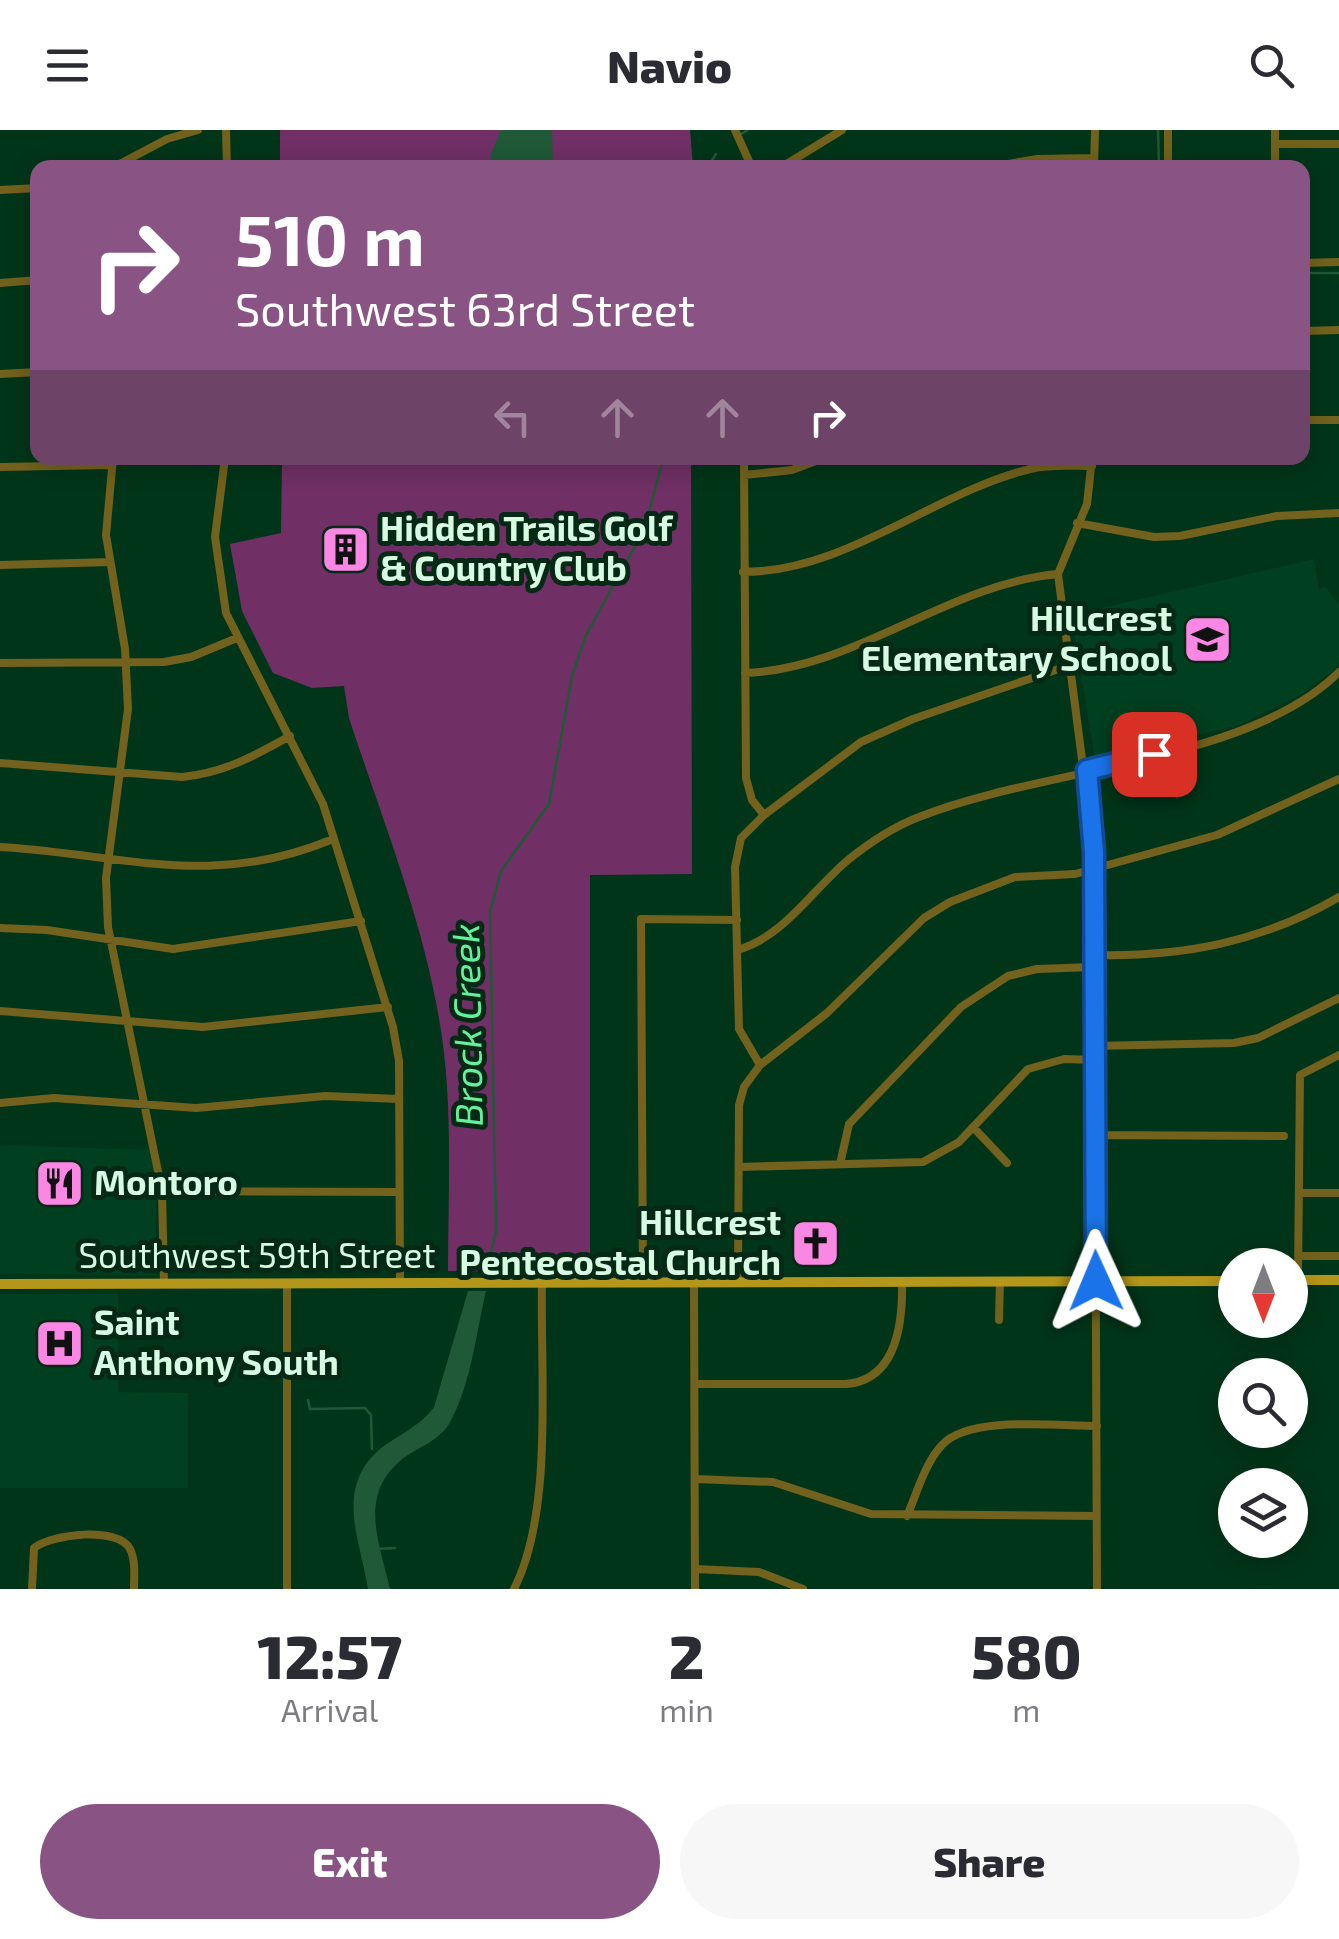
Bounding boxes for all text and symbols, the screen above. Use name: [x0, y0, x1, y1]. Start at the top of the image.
icon: menu: [40, 38, 95, 93]
text: Navio: [607, 38, 732, 92]
icon: search: [1244, 38, 1299, 93]
text: 510 m: [235, 196, 425, 280]
icon: right: [70, 200, 200, 330]
text: Southwest 63rd Street: [235, 281, 695, 335]
icon: left: [485, 390, 540, 445]
icon: ahead: [590, 390, 645, 445]
icon: ahead: [695, 390, 750, 445]
icon: right: [800, 390, 855, 445]
place label: Hidden Trails Golf & Country Club: [380, 506, 673, 589]
building icon: Hidden Trails Golf & Country Club: [319, 523, 371, 575]
place label: Hillcrest Elementary School: [861, 596, 1173, 679]
school or university icon: Hillcrest Elementary School: [1181, 613, 1233, 665]
pin: [1112, 712, 1197, 797]
icon: arrive: [1127, 727, 1182, 782]
water label: Brock Creek: [441, 923, 491, 1127]
restaurant icon: Montoro: [33, 1157, 85, 1209]
place label: Montoro: [94, 1160, 238, 1202]
place label: Hillcrest Pentecostal Church: [459, 1200, 781, 1282]
church icon: Hillcrest Pentecostal Church: [790, 1217, 842, 1269]
position arrow: [1044, 1229, 1148, 1333]
street label: Southwest 59th Street: [78, 1233, 436, 1275]
north arrow: [1218, 1248, 1308, 1338]
map controls: [1218, 1248, 1308, 1558]
place label: Saint Anthony South: [94, 1300, 339, 1383]
hospital icon: Saint Anthony South: [33, 1317, 85, 1369]
button: search: [1218, 1358, 1308, 1448]
button: layers: [1218, 1468, 1308, 1558]
text: 12:57: [257, 1619, 402, 1691]
text: 2: [669, 1619, 704, 1691]
text: 580: [971, 1619, 1082, 1691]
text: Arrival: [281, 1690, 378, 1728]
text: min: [659, 1690, 714, 1728]
text: m: [1012, 1690, 1040, 1728]
button: Exit: [40, 1804, 660, 1919]
button: Share: [680, 1804, 1299, 1919]

